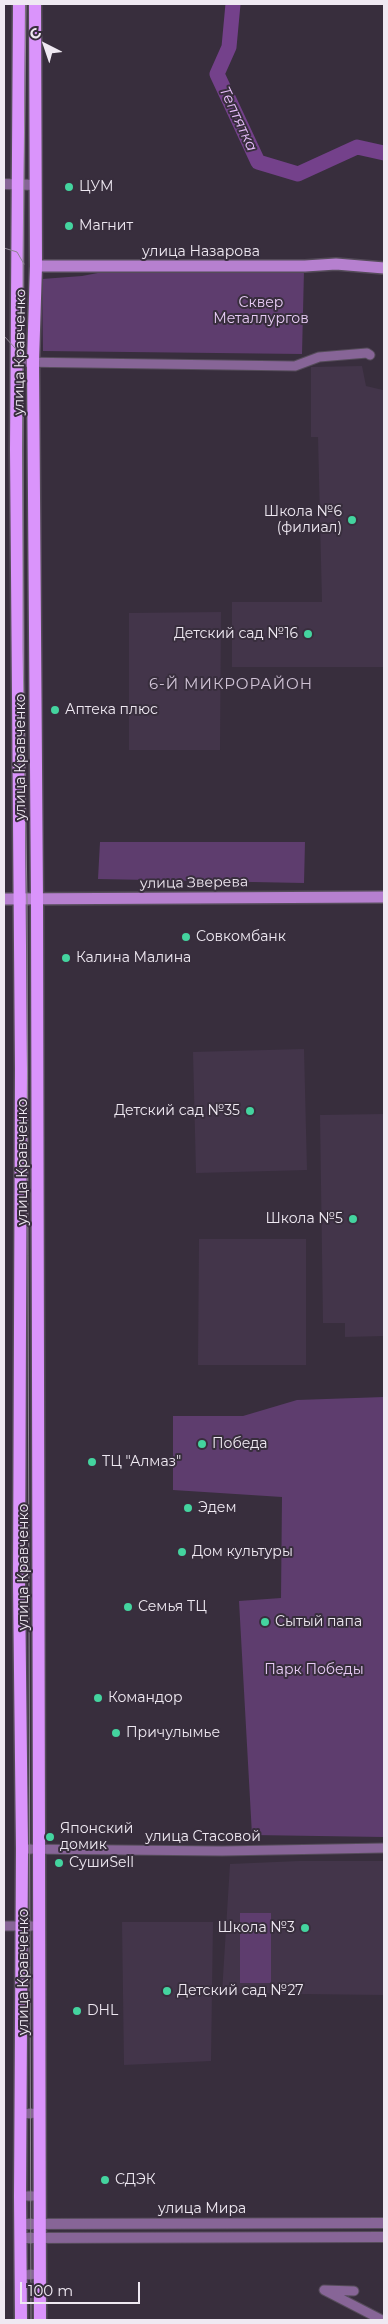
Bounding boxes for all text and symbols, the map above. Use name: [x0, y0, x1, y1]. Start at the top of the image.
north arrow: [20, 20, 70, 70]
text: С: [25, 24, 45, 44]
water label: Тептятка: [215, 84, 261, 154]
place label: ЦУМ: [79, 179, 113, 195]
marker: ЦУМ: [63, 181, 75, 193]
place label: Магнит: [79, 218, 133, 234]
marker: Магнит: [63, 220, 75, 232]
street label: улица Назарова: [142, 244, 260, 260]
street label: улица Кравченко: [10, 289, 30, 415]
park label: Сквер Металлургов: [213, 295, 309, 328]
place label: Школа №6 (филиал): [264, 504, 342, 536]
marker: Школа №6 (филиал): [346, 514, 358, 526]
place label: Детский сад №16: [174, 626, 298, 642]
marker: Детский сад №16: [302, 628, 314, 640]
district label: 6-Й МИКРОРАЙОН: [147, 676, 315, 694]
street label: улица Кравченко: [13, 694, 29, 820]
place label: Аптека плюс: [65, 702, 158, 718]
marker: Аптека плюс: [49, 704, 61, 716]
street label: улица Зверева: [140, 874, 248, 892]
place label: Совкомбанк: [196, 929, 286, 945]
marker: Совкомбанк: [180, 931, 192, 943]
place label: Калина Малина: [76, 950, 191, 966]
marker: Калина Малина: [60, 952, 72, 964]
street label: улица Кравченко: [15, 1099, 31, 1225]
place label: Детский сад №35: [114, 1103, 240, 1119]
marker: Детский сад №35: [244, 1105, 256, 1117]
place label: Школа №5: [266, 1211, 343, 1227]
marker: Школа №5: [347, 1213, 359, 1225]
place label: Победа: [212, 1436, 267, 1452]
marker: Победа: [196, 1438, 208, 1450]
place label: ТЦ "Алмаз": [102, 1454, 181, 1470]
marker: ТЦ "Алмаз": [86, 1456, 98, 1468]
place label: Эдем: [198, 1500, 236, 1516]
marker: Эдем: [182, 1502, 194, 1514]
street label: улица Кравченко: [16, 1504, 32, 1630]
place label: Дом культуры: [192, 1544, 293, 1560]
marker: Дом культуры: [176, 1546, 188, 1558]
place label: Семья ТЦ: [138, 1599, 207, 1615]
marker: Семья ТЦ: [122, 1601, 134, 1613]
place label: Сытый папа: [275, 1614, 362, 1630]
marker: Сытый папа: [259, 1616, 271, 1628]
park label: Парк Победы: [264, 1662, 364, 1678]
place label: Командор: [108, 1690, 183, 1706]
marker: Командор: [92, 1692, 104, 1704]
place label: Причулымье: [126, 1725, 220, 1741]
marker: Причулымье: [110, 1727, 122, 1739]
place label: Японский домик: [60, 1821, 133, 1854]
street label: улица Стасовой: [145, 1829, 261, 1845]
marker: Японский домик: [44, 1831, 56, 1843]
place label: СушиSell: [69, 1855, 134, 1871]
marker: СушиSell: [53, 1857, 65, 1869]
street label: улица Кравченко: [16, 1909, 32, 2035]
place label: Школа №3: [218, 1920, 295, 1936]
marker: Школа №3: [299, 1922, 311, 1934]
place label: Детский сад №27: [177, 1983, 304, 1999]
marker: Детский сад №27: [161, 1985, 173, 1997]
place label: DHL: [87, 2003, 118, 2019]
marker: DHL: [71, 2005, 83, 2017]
place label: СДЭК: [115, 2172, 156, 2188]
marker: СДЭК: [99, 2174, 111, 2186]
street label: улица Мира: [158, 2201, 246, 2217]
scale bar: [22, 2272, 142, 2304]
text: 100 m: [28, 2281, 73, 2300]

